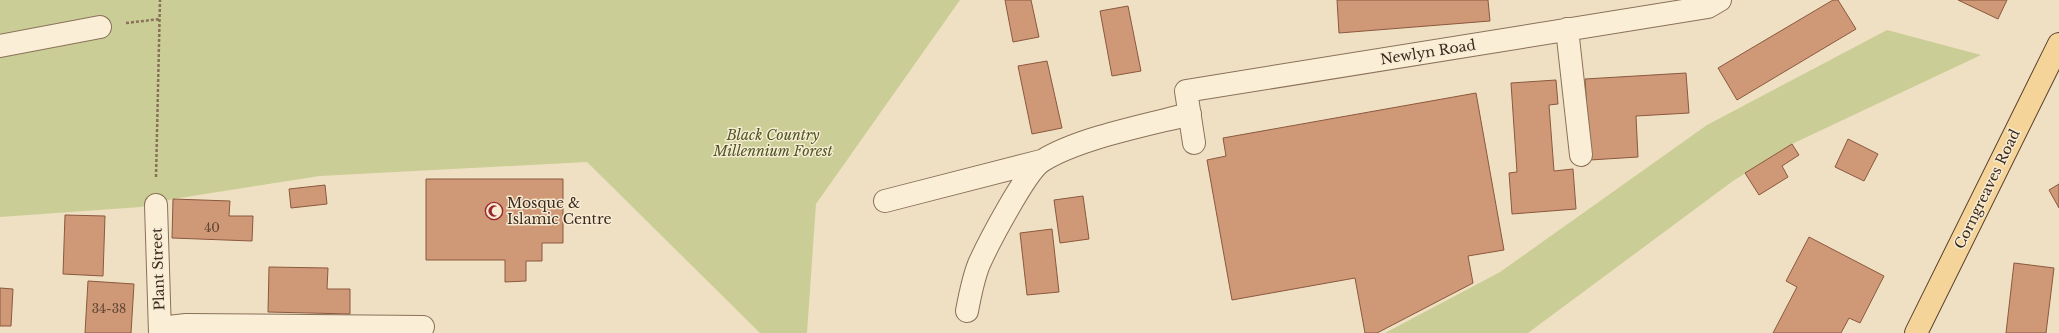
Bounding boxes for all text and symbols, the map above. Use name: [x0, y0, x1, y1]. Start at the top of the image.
street label: Newlyn Road: [1379, 35, 1477, 68]
park label: Black Country Millennium Forest: [712, 126, 834, 160]
street label: Corngreaves Road: [1950, 126, 2024, 252]
place label: Mosque & Islamic Centre: [507, 194, 611, 228]
mosque icon: Mosque & Islamic Centre: [484, 201, 504, 221]
house number: 40: [204, 220, 220, 235]
street label: Plant Street: [148, 227, 168, 311]
house number: 34-38: [92, 301, 126, 316]

